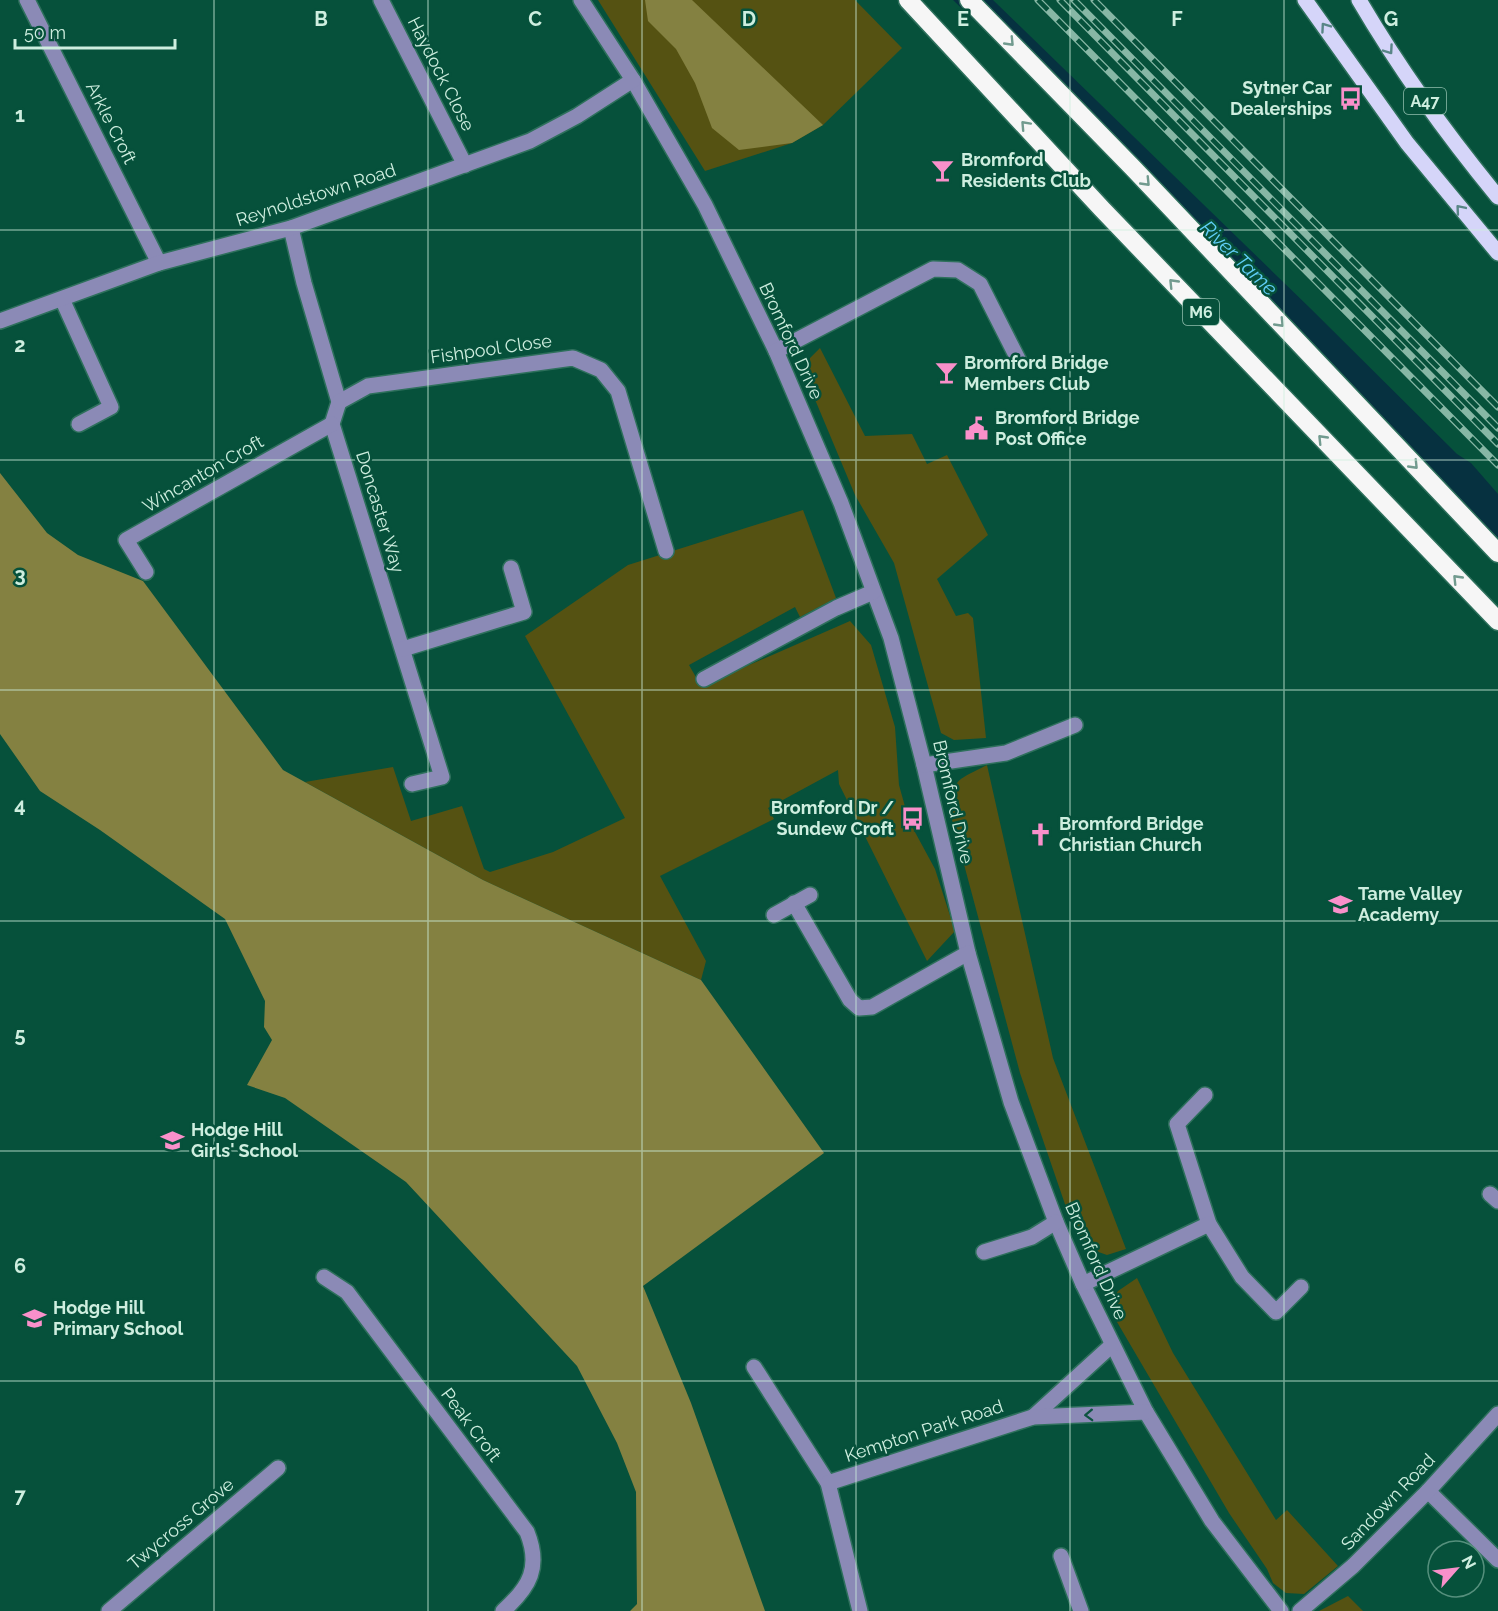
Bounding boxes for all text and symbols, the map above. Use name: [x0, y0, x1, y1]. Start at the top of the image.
text: B: [314, 7, 328, 31]
text: C: [528, 7, 542, 31]
text: D: [742, 7, 756, 31]
text: E: [957, 7, 969, 31]
text: F: [1171, 7, 1183, 31]
text: G: [1384, 7, 1398, 31]
scale bar: [15, 12, 176, 50]
street label: Haydock Close: [404, 13, 479, 135]
text: 50 m: [24, 22, 66, 43]
one-way arrow: [1321, 23, 1332, 34]
one-way arrow: [1003, 35, 1014, 45]
one-way arrow: [1382, 44, 1393, 55]
place label: Sytner Car Dealerships: [1230, 77, 1332, 119]
street label: Arkle Croft: [82, 78, 141, 167]
bus stop icon: Sytner Car Dealerships: [1337, 85, 1363, 111]
road number: A47: [1404, 88, 1446, 114]
text: 1: [15, 103, 25, 127]
one-way arrow: [1021, 122, 1032, 133]
place label: Bromford Residents Club: [961, 149, 1091, 191]
bar icon: Bromford Residents Club: [930, 157, 956, 183]
street label: Reynoldstown Road: [233, 159, 398, 230]
one-way arrow: [1138, 175, 1149, 186]
one-way arrow: [1456, 204, 1467, 215]
water label: River Tame: [1195, 215, 1283, 301]
street label: Bromford Drive: [755, 279, 828, 403]
one-way arrow: [1169, 279, 1180, 290]
road number: M6: [1183, 299, 1219, 325]
one-way arrow: [1273, 317, 1284, 327]
street label: Fishpool Close: [429, 330, 553, 367]
text: 2: [14, 333, 26, 357]
place label: Bromford Bridge Members Club: [964, 352, 1109, 394]
bar icon: Bromford Bridge Members Club: [933, 360, 959, 386]
place label: Bromford Bridge Post Office: [995, 407, 1140, 449]
public building icon: Bromford Bridge Post Office: [964, 415, 990, 441]
street label: Wincanton Croft: [139, 430, 267, 517]
one-way arrow: [1318, 435, 1329, 445]
street label: Doncaster Way: [352, 449, 409, 575]
one-way arrow: [1407, 457, 1418, 468]
text: 3: [14, 563, 26, 587]
one-way arrow: [1453, 576, 1464, 586]
street label: Bromford Drive: [929, 738, 978, 866]
text: 4: [14, 793, 26, 817]
place label: Bromford Dr / Sundew Croft: [771, 797, 894, 839]
bus stop icon: Bromford Dr / Sundew Croft: [899, 805, 925, 831]
place label: Bromford Bridge Christian Church: [1059, 813, 1204, 855]
church icon: Bromford Bridge Christian Church: [1028, 821, 1054, 847]
place label: Tame Valley Academy: [1358, 883, 1463, 925]
school or university icon: Tame Valley Academy: [1327, 891, 1353, 917]
text: 5: [14, 1023, 26, 1047]
place label: Hodge Hill Girls' School: [191, 1119, 298, 1161]
school or university icon: Hodge Hill Girls' School: [160, 1127, 186, 1153]
street label: Bromford Drive: [1061, 1199, 1132, 1323]
text: 6: [14, 1254, 26, 1278]
place label: Hodge Hill Primary School: [53, 1297, 183, 1339]
school or university icon: Hodge Hill Primary School: [22, 1305, 48, 1331]
street label: Peak Croft: [437, 1384, 506, 1466]
street label: Kempton Park Road: [842, 1395, 1006, 1466]
one-way arrow: [1085, 1408, 1094, 1421]
street label: Sandown Road: [1336, 1449, 1439, 1554]
street label: Twycross Grove: [124, 1473, 238, 1574]
text: 7: [14, 1484, 26, 1508]
north arrow: [1426, 1539, 1486, 1599]
text: N: [1458, 1552, 1480, 1572]

